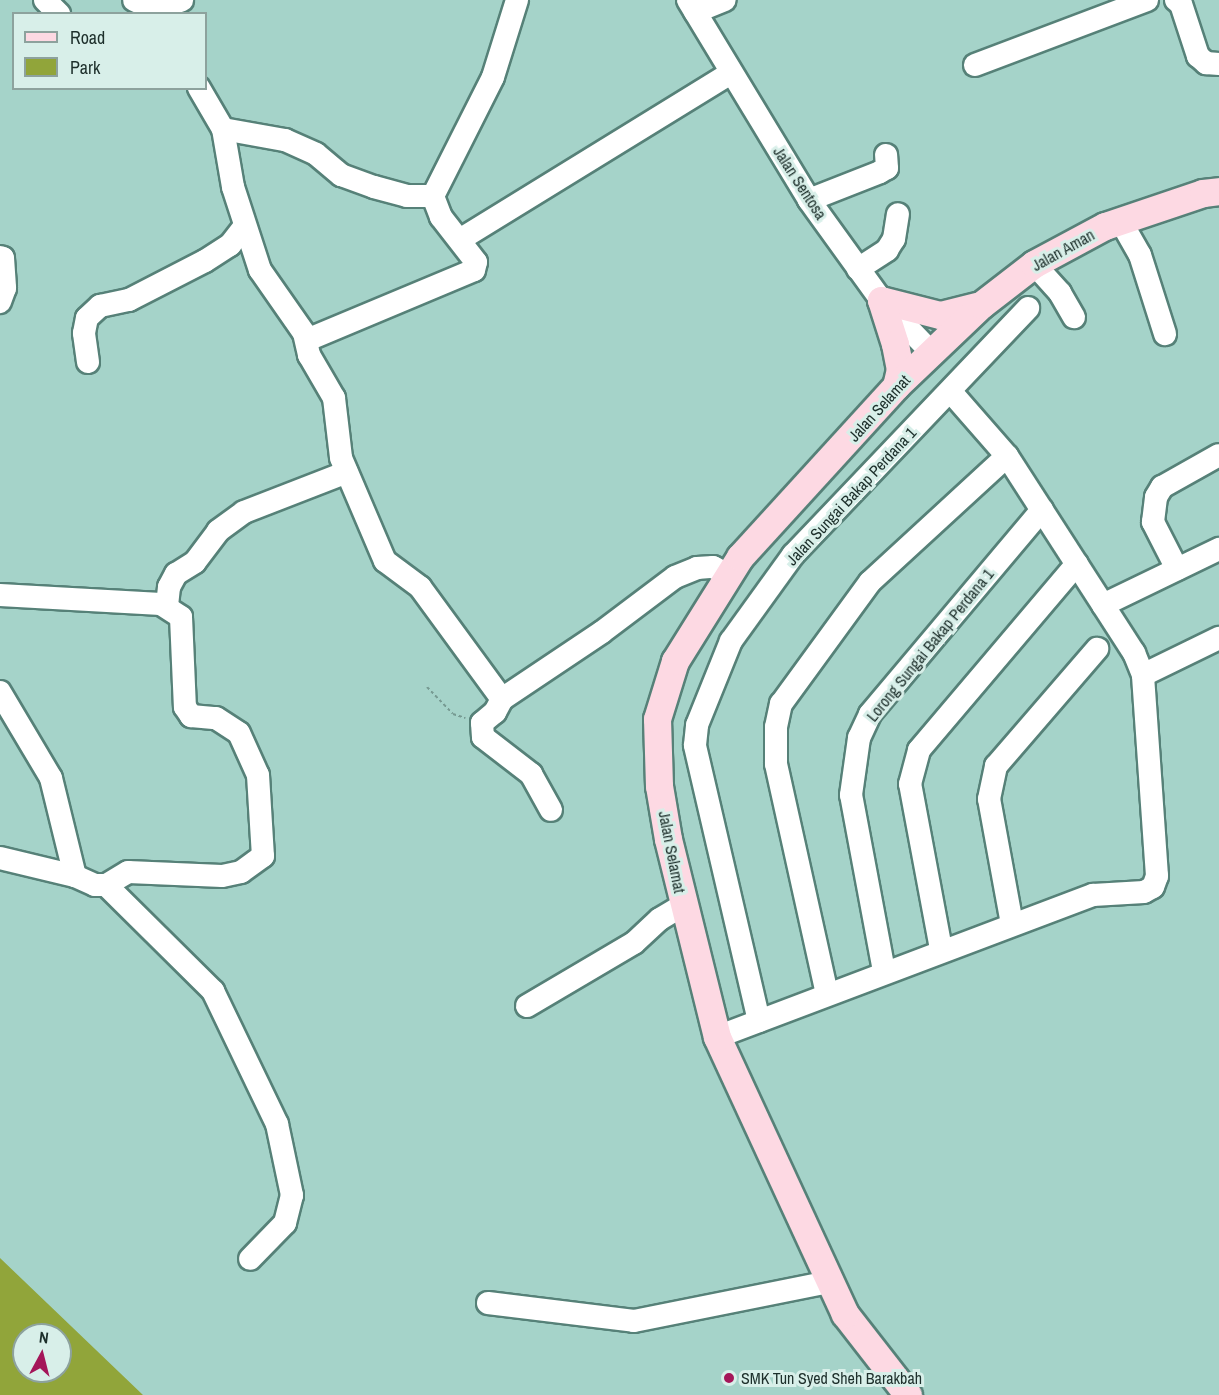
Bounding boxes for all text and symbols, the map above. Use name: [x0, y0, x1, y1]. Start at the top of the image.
legend: [12, 12, 207, 90]
text: Road: [70, 25, 105, 50]
text: Park: [70, 55, 100, 80]
street label: Jalan Sentosa: [769, 143, 831, 223]
street label: Jalan Aman: [1028, 225, 1098, 275]
street label: Jalan Selamat: [844, 371, 914, 445]
street label: Jalan Sungai Bakap Perdana 1: [782, 423, 920, 569]
street label: Lorong Sungai Bakap Perdana 1: [862, 565, 998, 725]
street label: Jalan Selamat: [655, 809, 689, 895]
north arrow: [12, 1323, 72, 1383]
text: N: [38, 1326, 50, 1349]
place label: SMK Tun Syed Sheh Barakbah: [741, 1368, 922, 1388]
marker: SMK Tun Syed Sheh Barakbah: [722, 1371, 736, 1385]

